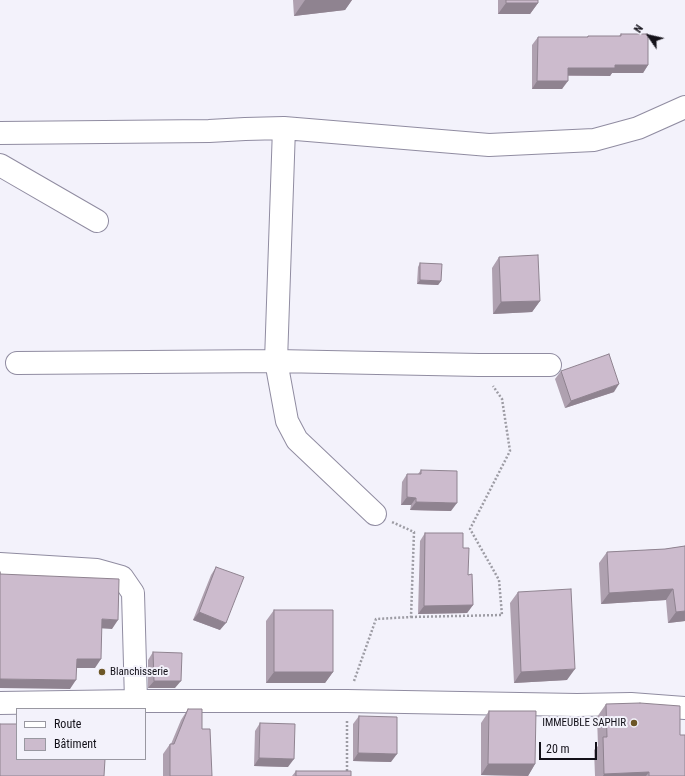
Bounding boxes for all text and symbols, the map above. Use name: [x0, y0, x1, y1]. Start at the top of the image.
north arrow: [629, 16, 669, 56]
text: N: [631, 23, 646, 35]
place label: Blanchisserie: [110, 665, 168, 679]
marker: Blanchisserie: [97, 667, 107, 677]
legend: [16, 708, 146, 760]
place label: IMMEUBLE SAPHIR: [542, 716, 626, 730]
text: Route: [54, 717, 81, 731]
marker: IMMEUBLE SAPHIR: [629, 718, 639, 728]
scale bar: [541, 734, 599, 760]
text: Bâtiment: [54, 737, 97, 751]
text: 20 m: [546, 742, 570, 756]

